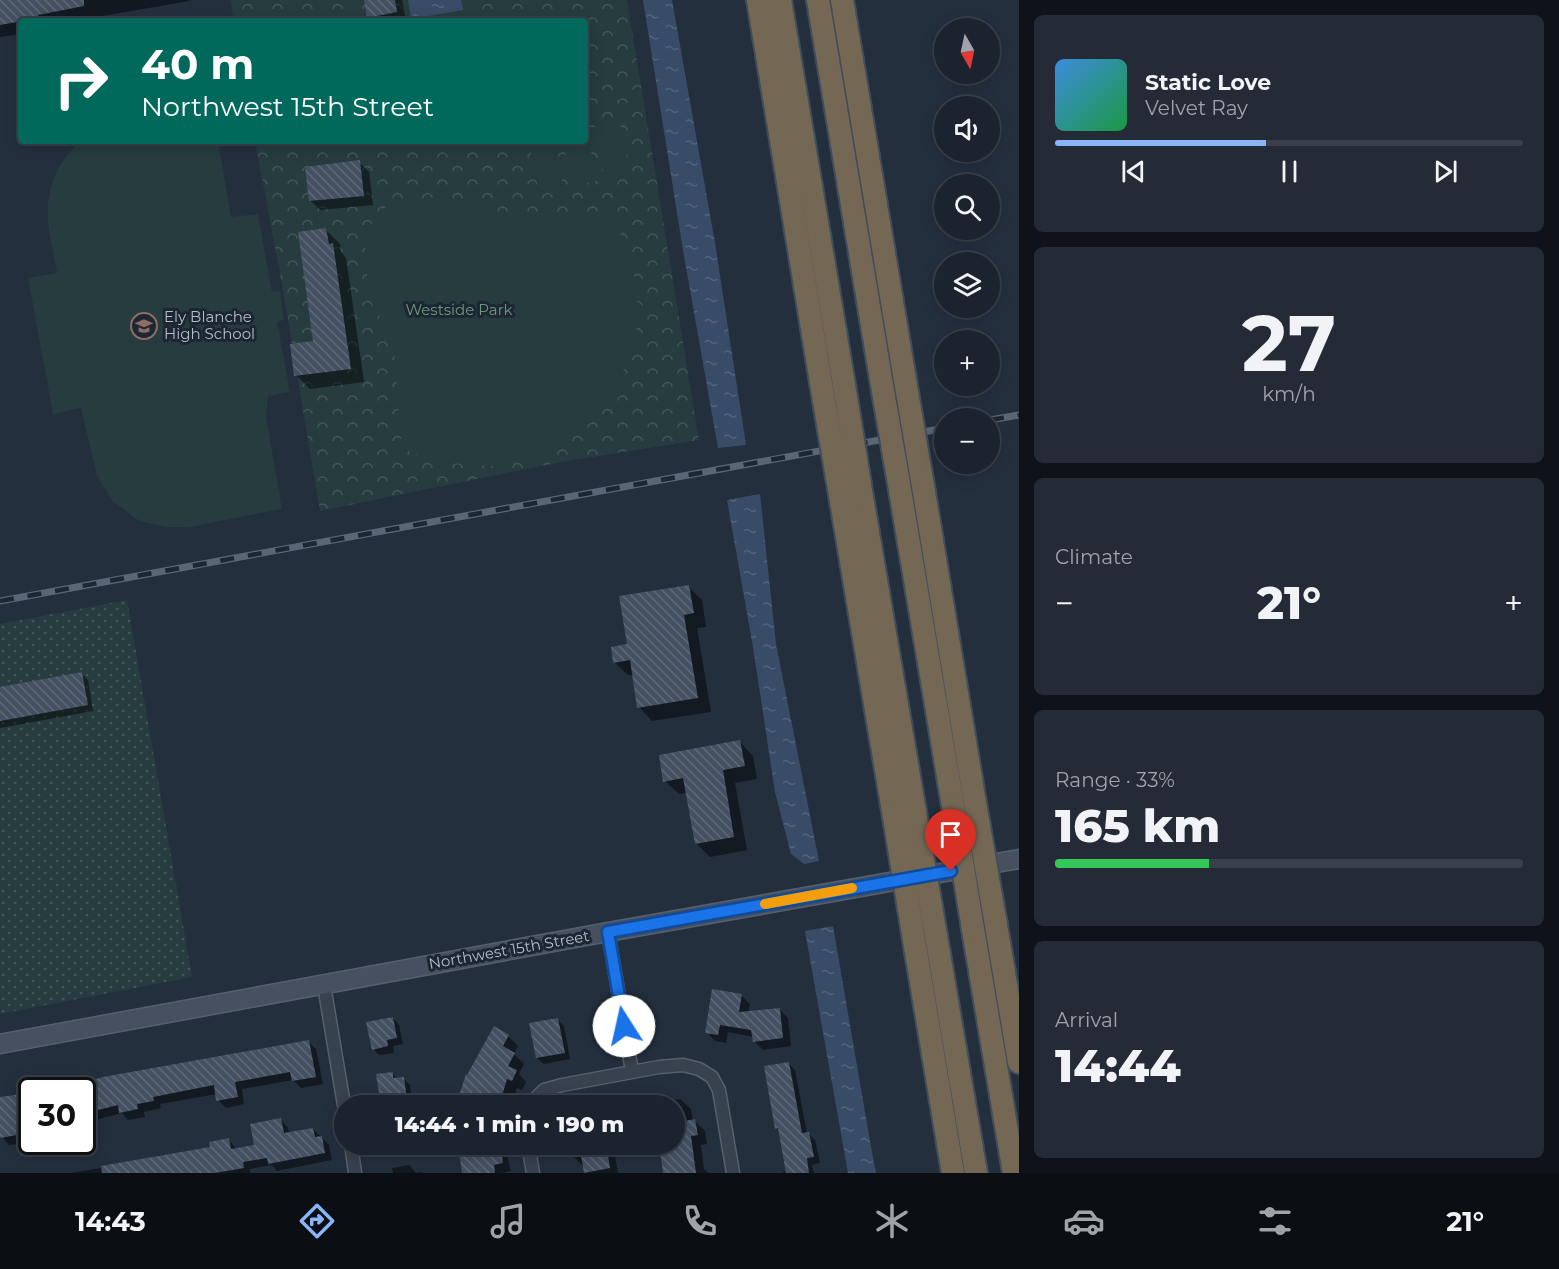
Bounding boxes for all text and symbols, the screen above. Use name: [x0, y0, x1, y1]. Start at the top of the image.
north arrow: [934, 18, 1000, 84]
map controls: [934, 18, 1000, 474]
text: 40 m: [141, 38, 254, 90]
icon: right: [42, 42, 120, 120]
text: Static Love: [1145, 69, 1271, 96]
text: Northwest 15th Street: [141, 90, 434, 123]
button: sound: [934, 96, 1000, 162]
text: Velvet Ray: [1145, 96, 1248, 120]
icon: previous: [1117, 155, 1150, 188]
icon: pause: [1273, 155, 1306, 188]
icon: next: [1429, 155, 1462, 188]
button: search: [934, 174, 1000, 240]
button: layers: [934, 252, 1000, 318]
text: 27: [1242, 295, 1336, 391]
park label: Westside Park: [405, 300, 513, 319]
place label: Ely Blanche High School: [164, 307, 255, 343]
school or university icon: Ely Blanche High School: [129, 311, 159, 341]
button: +: [934, 330, 1000, 396]
text: km/h: [1262, 382, 1316, 406]
button: −: [934, 408, 1000, 474]
text: Climate: [1055, 545, 1133, 569]
text: 21°: [1257, 575, 1321, 630]
text: −: [1055, 583, 1074, 623]
text: +: [1504, 583, 1523, 623]
text: Range · 33%: [1055, 768, 1175, 792]
text: 165 km: [1055, 798, 1220, 853]
pin: [925, 809, 976, 871]
icon: arrive: [934, 818, 967, 851]
street label: Northwest 15th Street: [427, 926, 591, 973]
position arrow: [592, 994, 656, 1058]
text: Arrival: [1055, 1008, 1118, 1032]
text: 14:44: [1055, 1038, 1181, 1093]
speed limit sign: 30: [18, 1077, 96, 1155]
text: 14:44 · 1 min · 190 m: [395, 1111, 624, 1138]
icon: directions: [296, 1200, 338, 1242]
icon: music: [487, 1200, 529, 1242]
icon: phone: [679, 1200, 721, 1242]
icon: climate: [871, 1200, 913, 1242]
icon: car: [1063, 1200, 1105, 1242]
icon: filters: [1254, 1200, 1296, 1242]
text: 14:43: [75, 1205, 146, 1238]
text: 21°: [1446, 1205, 1484, 1238]

